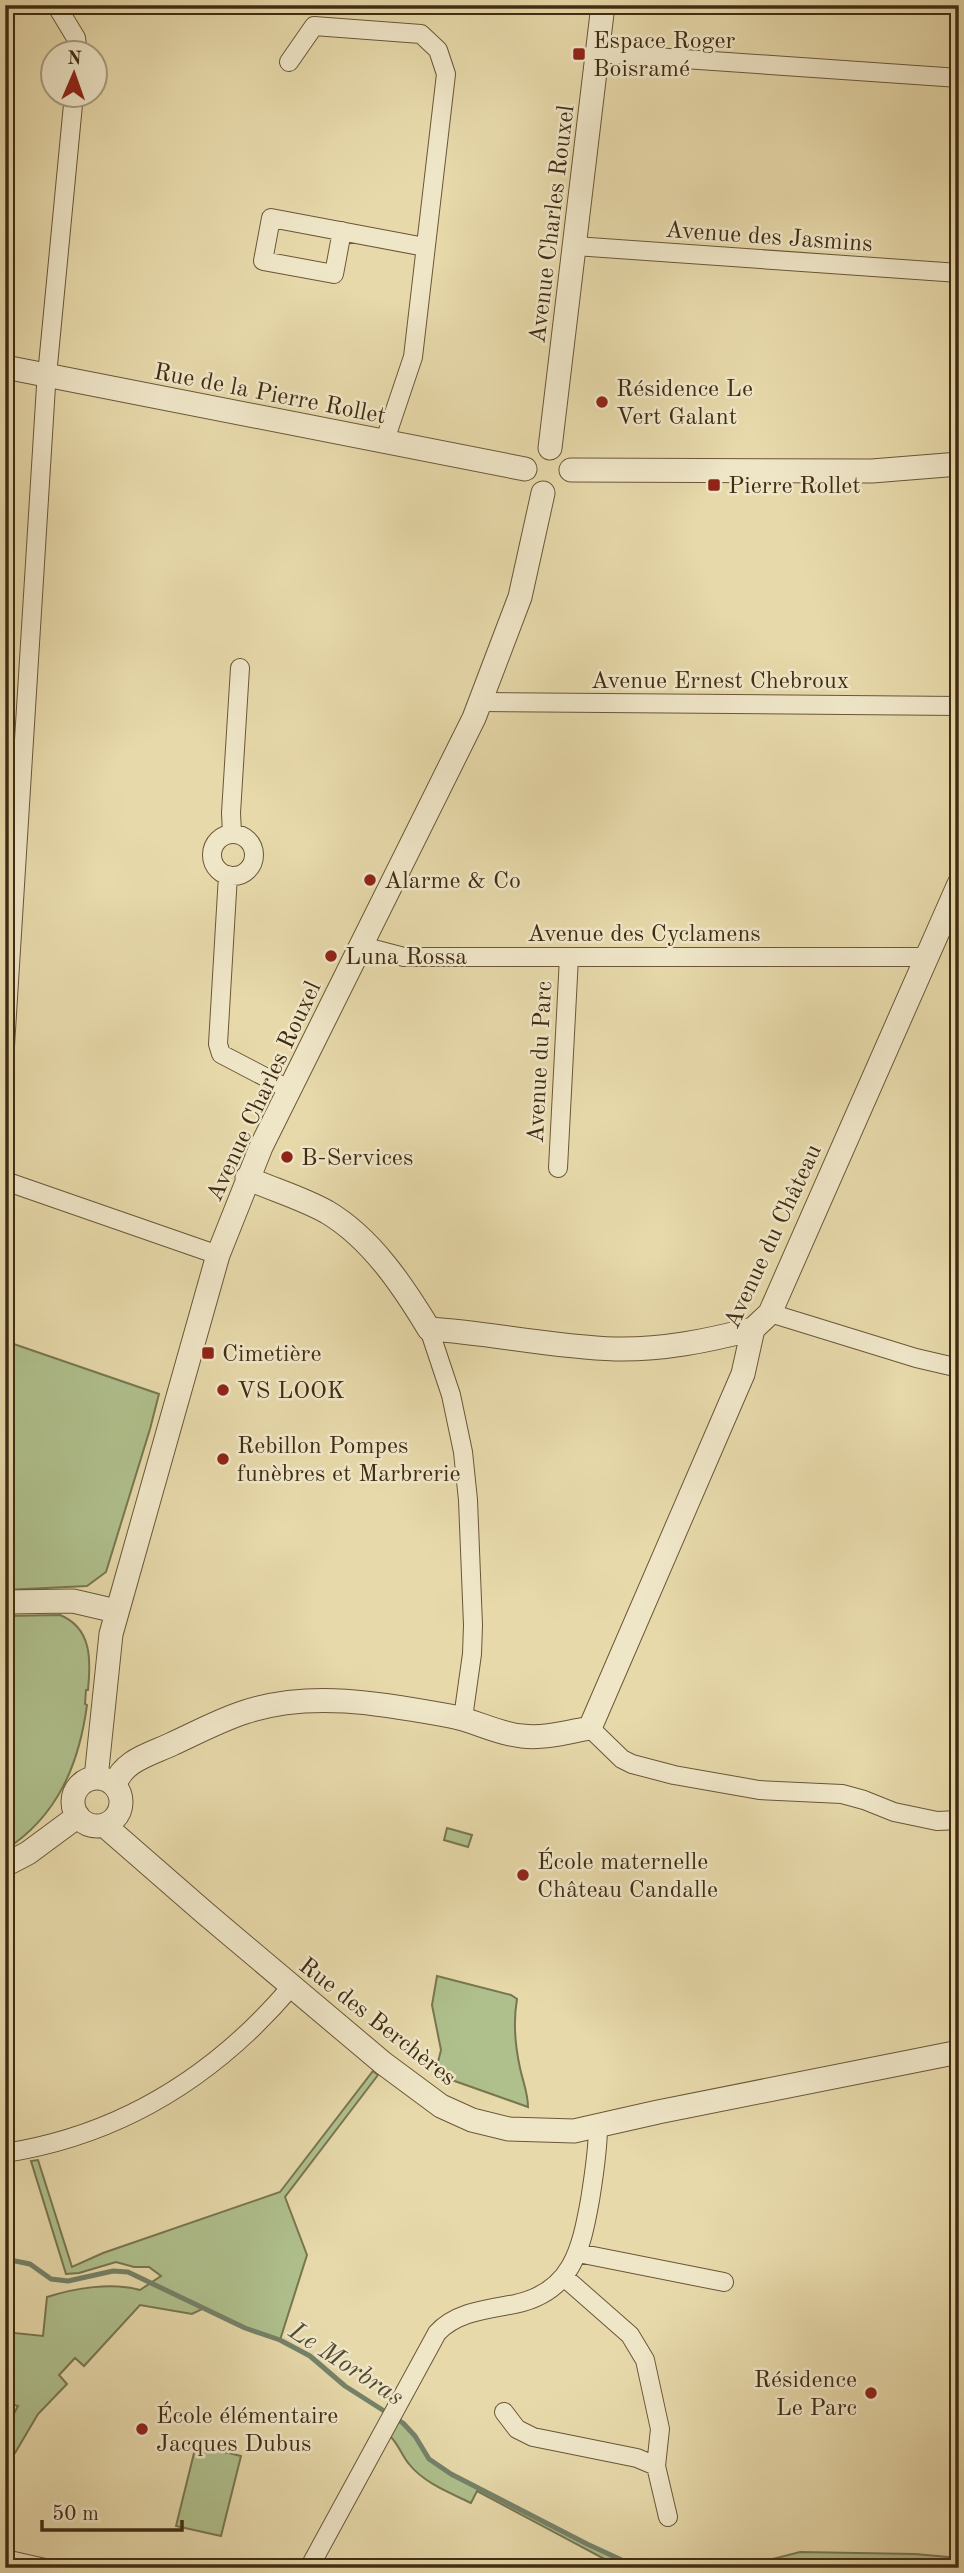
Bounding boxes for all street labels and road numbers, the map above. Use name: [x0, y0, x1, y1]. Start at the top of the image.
street label: Avenue Charles Rouxel: [526, 104, 580, 345]
street label: Avenue des Jasmins: [664, 219, 873, 257]
street label: Rue de la Pierre Rollet: [152, 361, 388, 429]
street label: Avenue Ernest Chebroux: [591, 670, 849, 694]
street label: Avenue des Cyclamens: [527, 923, 761, 947]
street label: Avenue Charles Rouxel: [203, 978, 326, 1206]
street label: Avenue du Parc: [525, 980, 557, 1144]
street label: Avenue du Château: [721, 1141, 827, 1333]
street label: Rue des Berchères: [294, 1954, 460, 2091]

